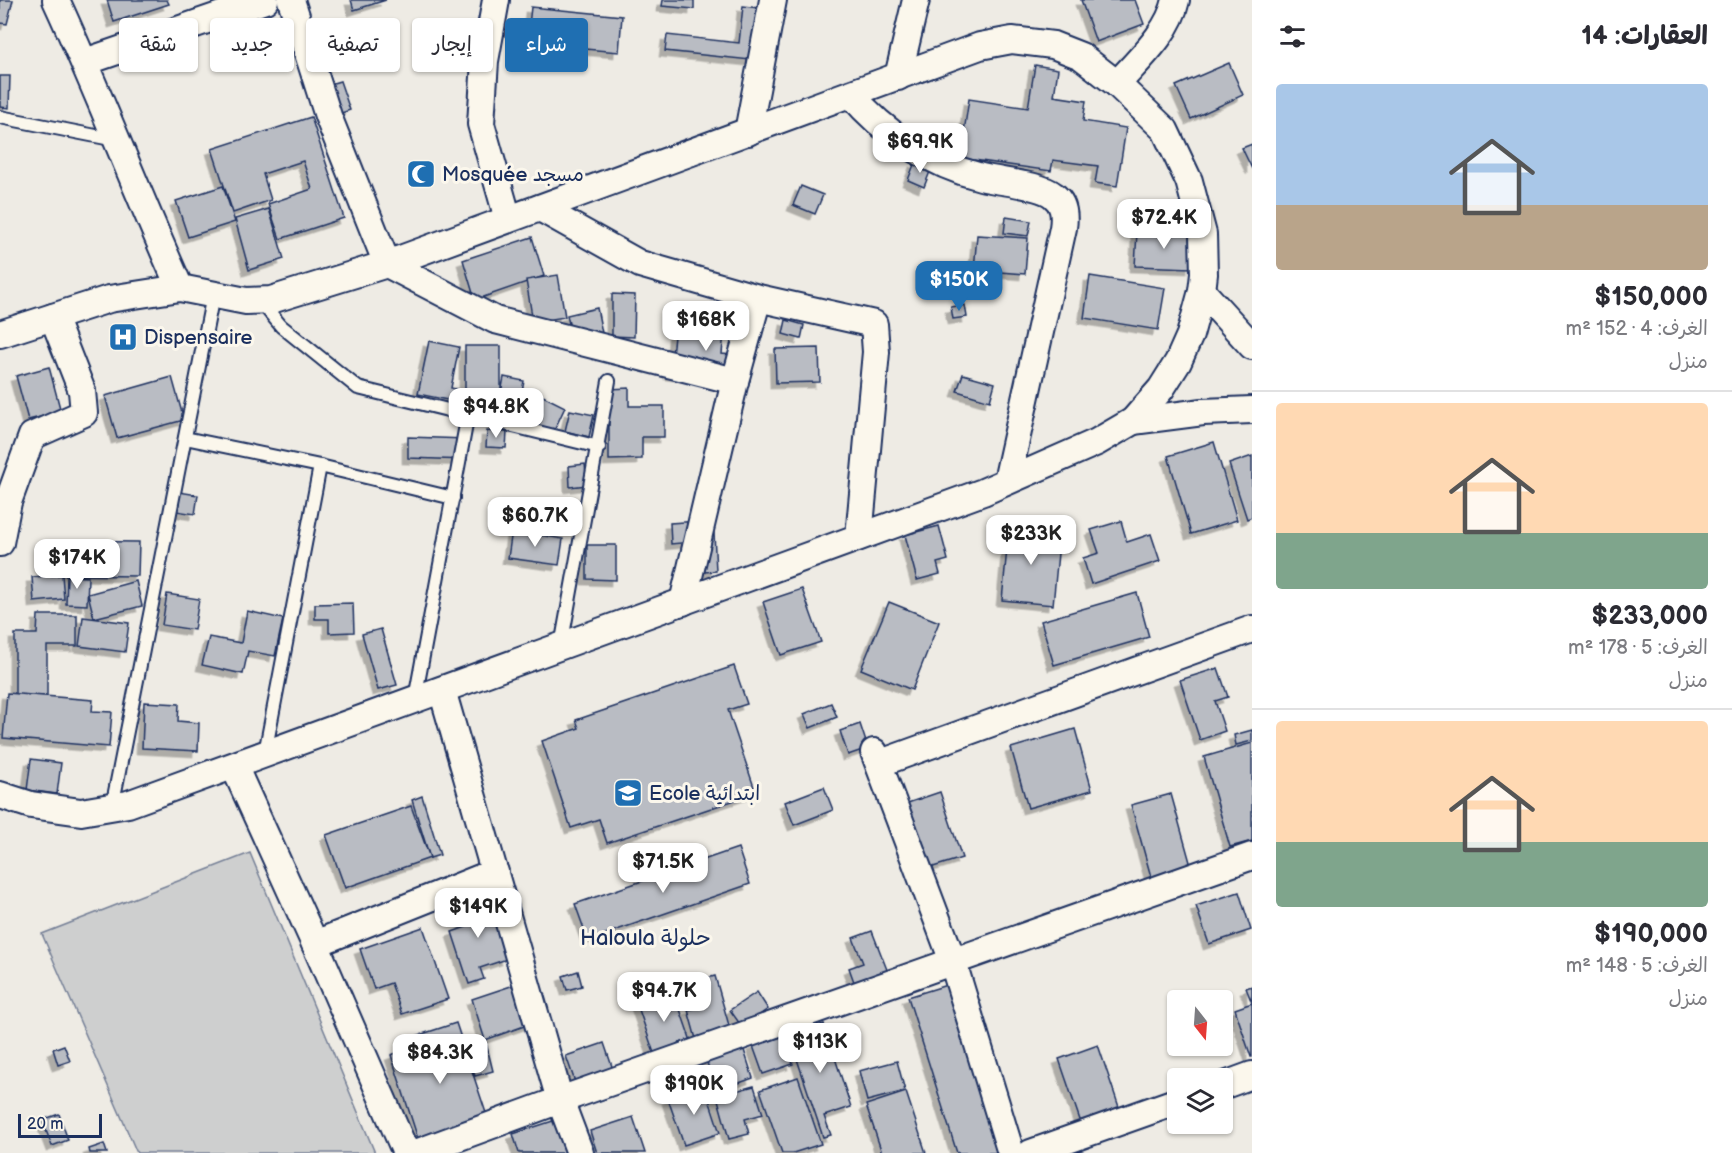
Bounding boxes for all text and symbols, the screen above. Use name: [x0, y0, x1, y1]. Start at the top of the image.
chip: شقة: [119, 18, 198, 72]
chip: جديد: [210, 18, 294, 72]
chip: تصفية: [306, 18, 400, 72]
chip: إيجار: [412, 18, 493, 72]
chip: شراء: [505, 18, 588, 72]
icon: filters: [1276, 20, 1309, 53]
text: العقارات: 14: [1581, 21, 1708, 52]
pin: $69.9K: [871, 123, 969, 174]
icon: home: [1438, 123, 1546, 231]
text: $69.9K: [887, 130, 953, 154]
mosque icon: Mosquée مسجد: [405, 158, 437, 190]
place label: Mosquée مسجد: [442, 163, 584, 187]
pin: $72.4K: [1115, 199, 1213, 250]
text: $72.4K: [1131, 206, 1197, 230]
pin: $150K: [917, 261, 1001, 312]
text: $150K: [929, 268, 989, 292]
text: $150,000: [1594, 282, 1708, 313]
pin: $168K: [664, 301, 748, 352]
text: $168K: [676, 308, 736, 332]
text: الغرف: 4 · 152 m²: [1566, 317, 1708, 341]
hospital icon: Dispensaire: [107, 321, 139, 353]
place label: Dispensaire: [144, 326, 253, 350]
text: منزل: [1669, 350, 1708, 374]
pin: $94.8K: [447, 388, 545, 439]
text: $94.8K: [463, 395, 529, 419]
icon: home: [1438, 442, 1546, 550]
pin: $60.7K: [486, 497, 584, 548]
text: $60.7K: [502, 504, 568, 528]
pin: $233K: [989, 515, 1073, 566]
text: $233K: [1000, 522, 1062, 546]
pin: $174K: [35, 539, 119, 590]
text: $174K: [48, 546, 106, 570]
text: $233,000: [1591, 601, 1708, 632]
text: الغرف: 5 · 178 m²: [1568, 636, 1708, 660]
text: منزل: [1669, 669, 1708, 693]
icon: home: [1438, 760, 1546, 868]
school or university icon: Ecole ابتدائية: [612, 777, 644, 809]
place label: Ecole ابتدائية: [649, 782, 760, 806]
pin: $71.5K: [614, 843, 712, 894]
text: $71.5K: [632, 850, 694, 874]
pin: $149K: [436, 888, 520, 939]
text: $149K: [449, 895, 507, 919]
text: $190,000: [1594, 919, 1708, 950]
district label: Haloula حلولة: [580, 925, 710, 952]
text: الغرف: 5 · 148 m²: [1566, 954, 1708, 978]
pin: $94.7K: [615, 972, 713, 1023]
text: $94.7K: [631, 979, 697, 1003]
text: منزل: [1669, 987, 1708, 1011]
north arrow: [1167, 990, 1233, 1056]
map controls: [1167, 990, 1233, 1134]
pin: $113K: [778, 1023, 862, 1074]
text: $113K: [792, 1030, 848, 1054]
pin: $84.3K: [391, 1034, 489, 1085]
text: $84.3K: [407, 1041, 473, 1065]
pin: $190K: [652, 1065, 736, 1116]
button: layers: [1167, 1068, 1233, 1134]
text: $190K: [664, 1072, 724, 1096]
scale bar: [18, 1111, 102, 1138]
text: 20 m: [27, 1115, 63, 1134]

